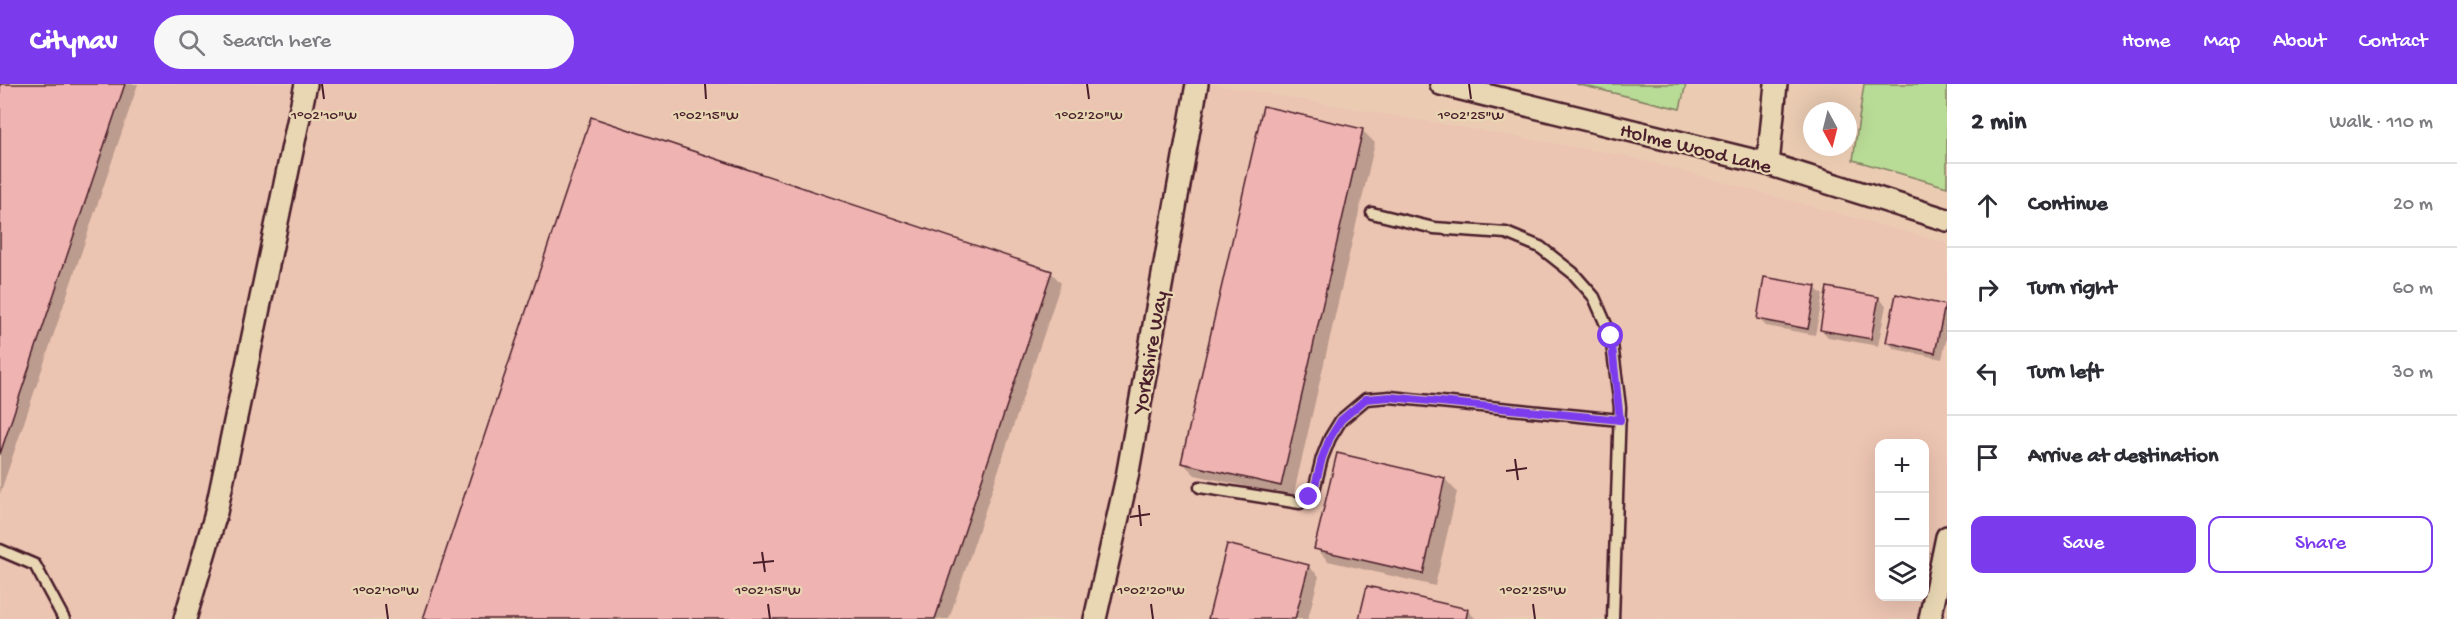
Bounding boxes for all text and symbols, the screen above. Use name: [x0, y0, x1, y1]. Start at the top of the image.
search box: [154, 15, 574, 69]
text: Citynav: [30, 26, 118, 59]
icon: search: [175, 26, 208, 59]
text: Search here: [223, 29, 331, 55]
text: Home: [2122, 30, 2170, 55]
text: Map: [2203, 30, 2240, 55]
text: About: [2273, 30, 2326, 55]
text: Contact: [2359, 30, 2427, 55]
north arrow: [1803, 102, 1857, 156]
text: 1°02'10"W: [290, 107, 357, 125]
text: 1°02'15"W: [672, 107, 739, 125]
text: 1°02'20"W: [1054, 107, 1123, 125]
text: 1°02'25"W: [1437, 107, 1505, 125]
text: 2 min: [1971, 108, 2026, 139]
text: Walk · 110 m: [2329, 112, 2433, 135]
street label: Holme Wood Lane: [1617, 119, 1775, 182]
icon: ahead: [1971, 189, 2004, 222]
text: Continue: [2028, 192, 2108, 218]
text: 20 m: [2393, 194, 2433, 217]
icon: right: [1971, 273, 2004, 306]
text: Turn right: [2028, 276, 2116, 302]
text: 60 m: [2393, 278, 2433, 301]
street label: Yorkshire Way: [1129, 289, 1176, 418]
route start: [1597, 322, 1623, 348]
icon: left: [1971, 357, 2004, 390]
text: Turn left: [2028, 360, 2102, 386]
text: 30 m: [2392, 362, 2433, 385]
map controls: [1875, 439, 1929, 601]
button: +: [1875, 439, 1929, 493]
icon: arrive: [1971, 441, 2004, 474]
text: Arrive at destination: [2028, 444, 2218, 470]
route end: [1295, 483, 1321, 509]
button: −: [1875, 493, 1929, 547]
button: Save: [1971, 516, 2196, 573]
button: Share: [2208, 516, 2433, 573]
button: layers: [1875, 547, 1929, 601]
text: 1°02'10"W: [352, 582, 419, 600]
text: 1°02'15"W: [734, 582, 801, 600]
text: 1°02'20"W: [1116, 582, 1185, 600]
text: 1°02'25"W: [1499, 582, 1567, 600]

